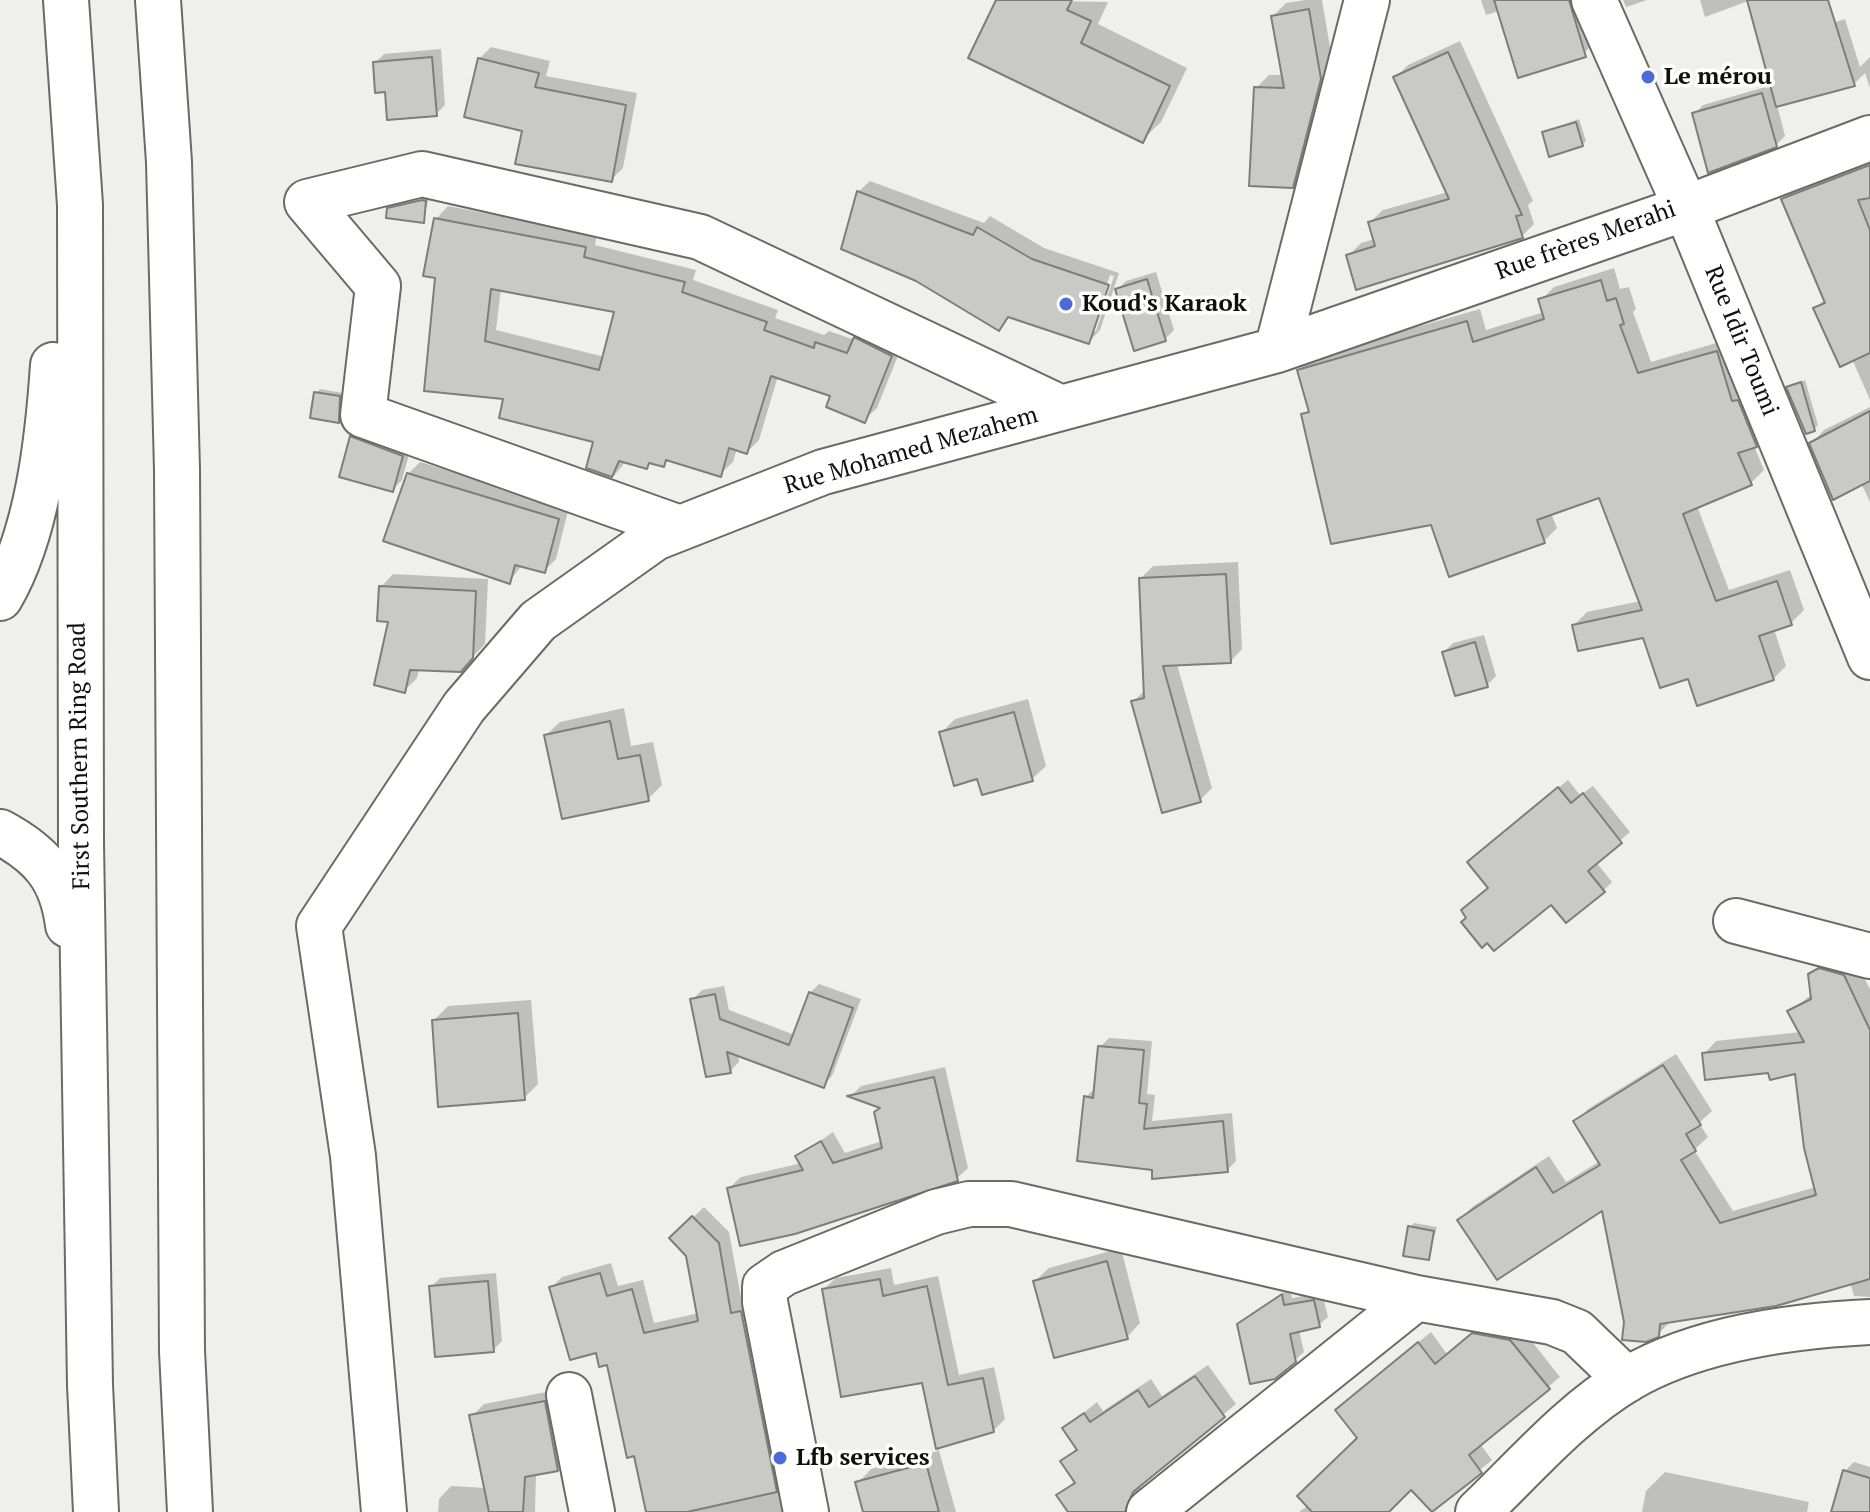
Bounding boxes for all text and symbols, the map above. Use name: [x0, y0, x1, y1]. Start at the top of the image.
place label: Le mérou: [1664, 63, 1772, 91]
marker: Le mérou: [1639, 68, 1657, 86]
street label: Rue frères Merahi: [1492, 195, 1680, 287]
street label: Rue Idir Toumi: [1698, 262, 1784, 420]
place label: Koud's Karaok: [1082, 290, 1247, 318]
marker: Koud's Karaok: [1057, 295, 1075, 313]
street label: Rue Mohamed Mezahem: [781, 401, 1041, 501]
street label: First Southern Ring Road: [63, 622, 97, 890]
place label: Lfb services: [796, 1444, 930, 1472]
marker: Lfb services: [771, 1449, 789, 1467]

